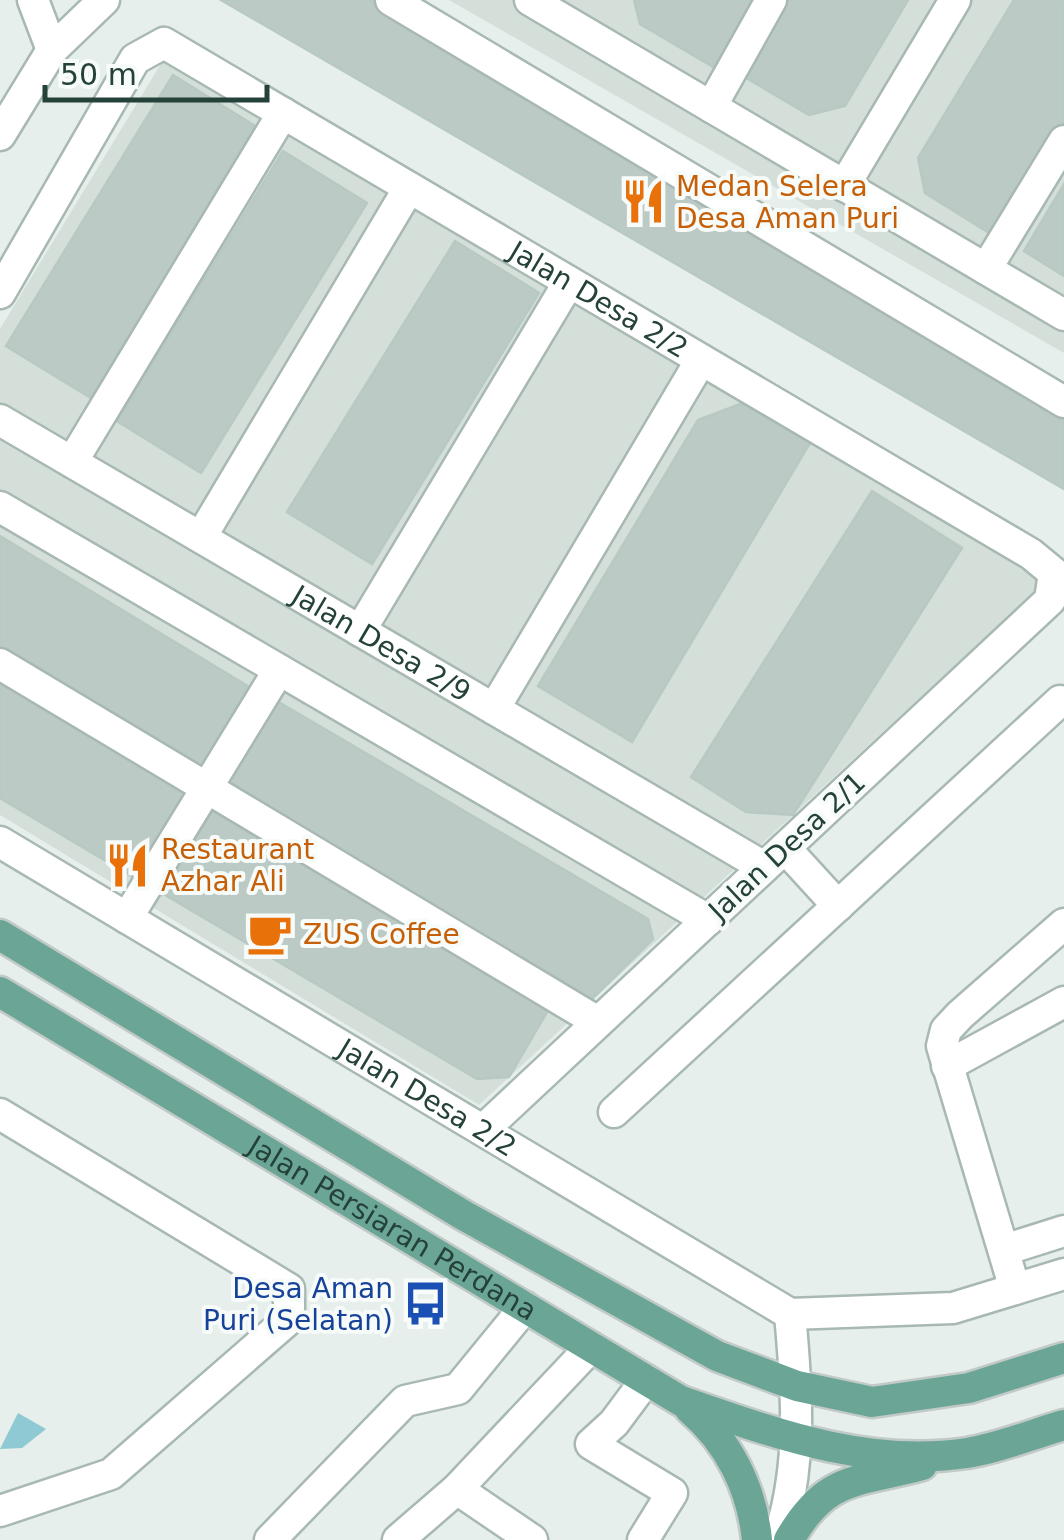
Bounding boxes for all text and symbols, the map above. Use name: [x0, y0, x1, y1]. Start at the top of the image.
scale bar: [45, 40, 268, 102]
text: 50 m: [60, 57, 137, 92]
place label: Medan Selera Desa Aman Puri: [676, 170, 899, 235]
restaurant icon: Medan Selera Desa Aman Puri: [619, 178, 667, 226]
street label: Jalan Desa 2/2: [502, 233, 694, 365]
street label: Jalan Desa 2/9: [284, 577, 477, 708]
street label: Jalan Desa 2/1: [701, 765, 872, 928]
place label: Restaurant Azhar Ali: [161, 833, 314, 898]
restaurant icon: Restaurant Azhar Ali: [104, 841, 152, 889]
cafe icon: ZUS Coffee: [246, 910, 294, 958]
place label: ZUS Coffee: [303, 918, 460, 951]
street label: Jalan Desa 2/2: [331, 1031, 523, 1163]
street label: Jalan Persiaran Perdana: [241, 1128, 543, 1327]
place label: Desa Aman Puri (Selatan): [203, 1272, 393, 1337]
bus stop icon: Desa Aman Puri (Selatan): [402, 1280, 450, 1328]

